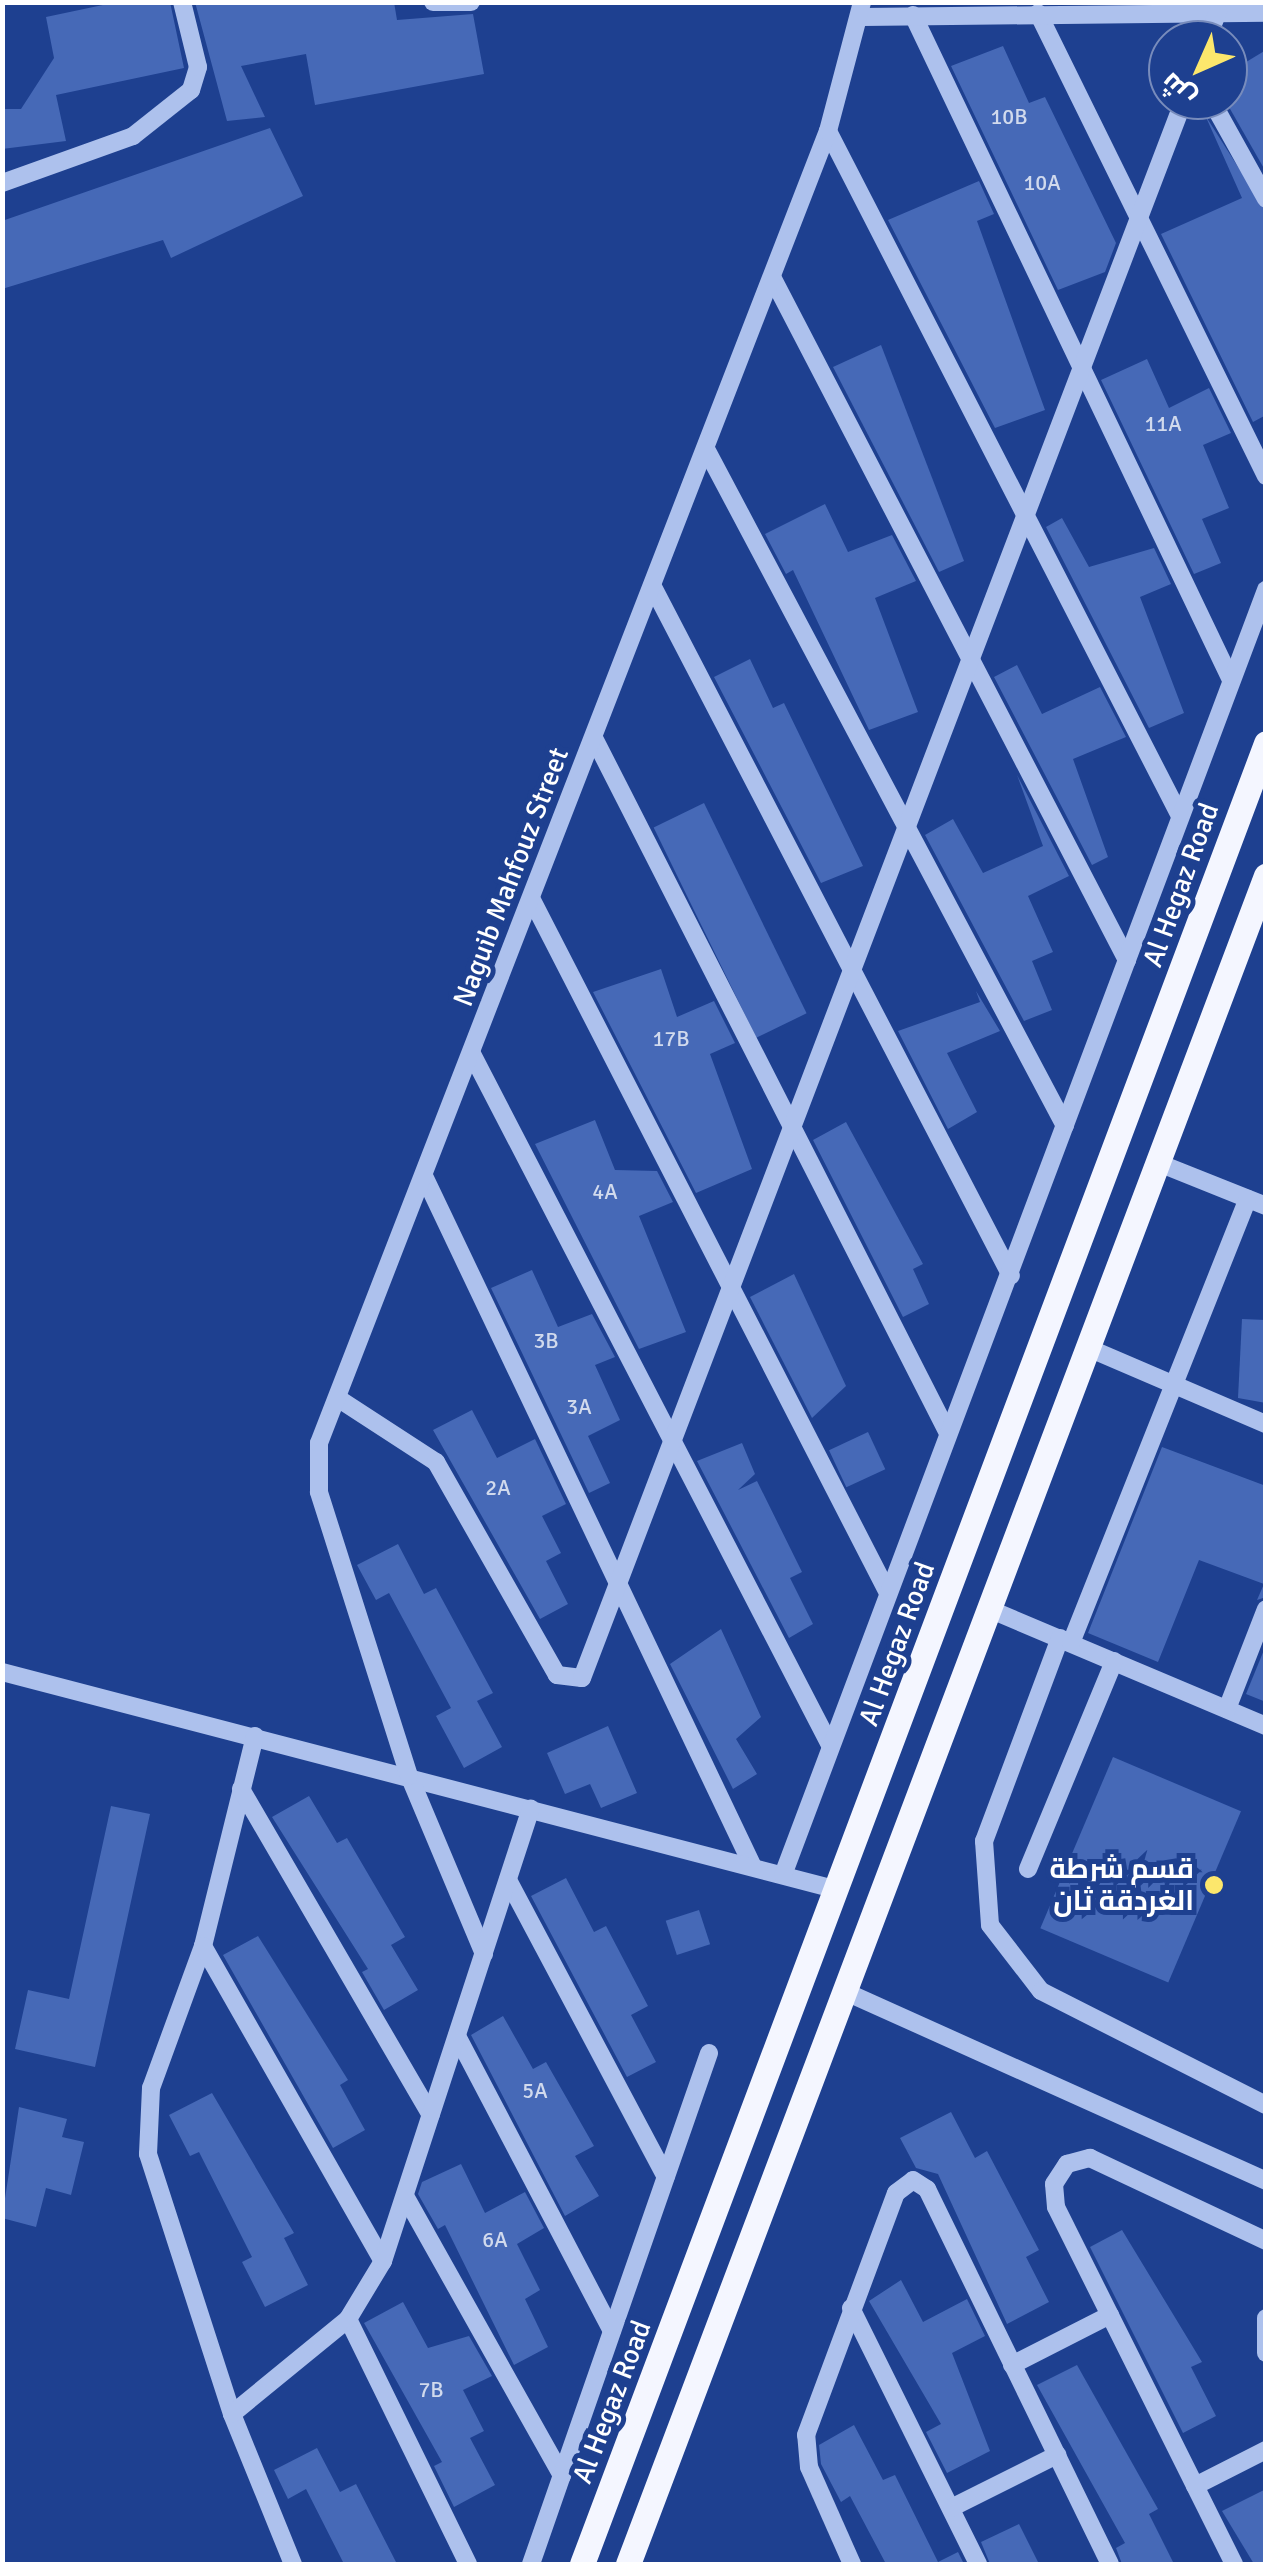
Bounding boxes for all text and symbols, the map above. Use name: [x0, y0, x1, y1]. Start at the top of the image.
north arrow: [1148, 20, 1248, 120]
text: ش: [1153, 65, 1203, 115]
house number: 10B: [990, 104, 1028, 130]
house number: 10A: [1023, 170, 1061, 196]
house number: 11A: [1144, 411, 1182, 437]
street label: Naguib Mahfouz Street: [446, 743, 576, 1011]
street label: Al Hegaz Road: [1136, 799, 1226, 971]
house number: 17B: [652, 1026, 690, 1052]
house number: 4A: [592, 1179, 618, 1205]
house number: 3B: [533, 1328, 559, 1354]
house number: 3A: [566, 1394, 592, 1420]
house number: 2A: [485, 1475, 511, 1501]
street label: Al Hegaz Road: [852, 1558, 942, 1730]
place label: قسم شرطة الغردقة ثان: [1049, 1852, 1194, 1918]
marker: قسم شرطة الغردقة ثان: [1203, 1874, 1225, 1896]
house number: 5A: [522, 2078, 548, 2104]
house number: 6A: [482, 2227, 508, 2253]
street label: Al Hegaz Road: [566, 2316, 658, 2488]
house number: 7B: [418, 2377, 444, 2403]

